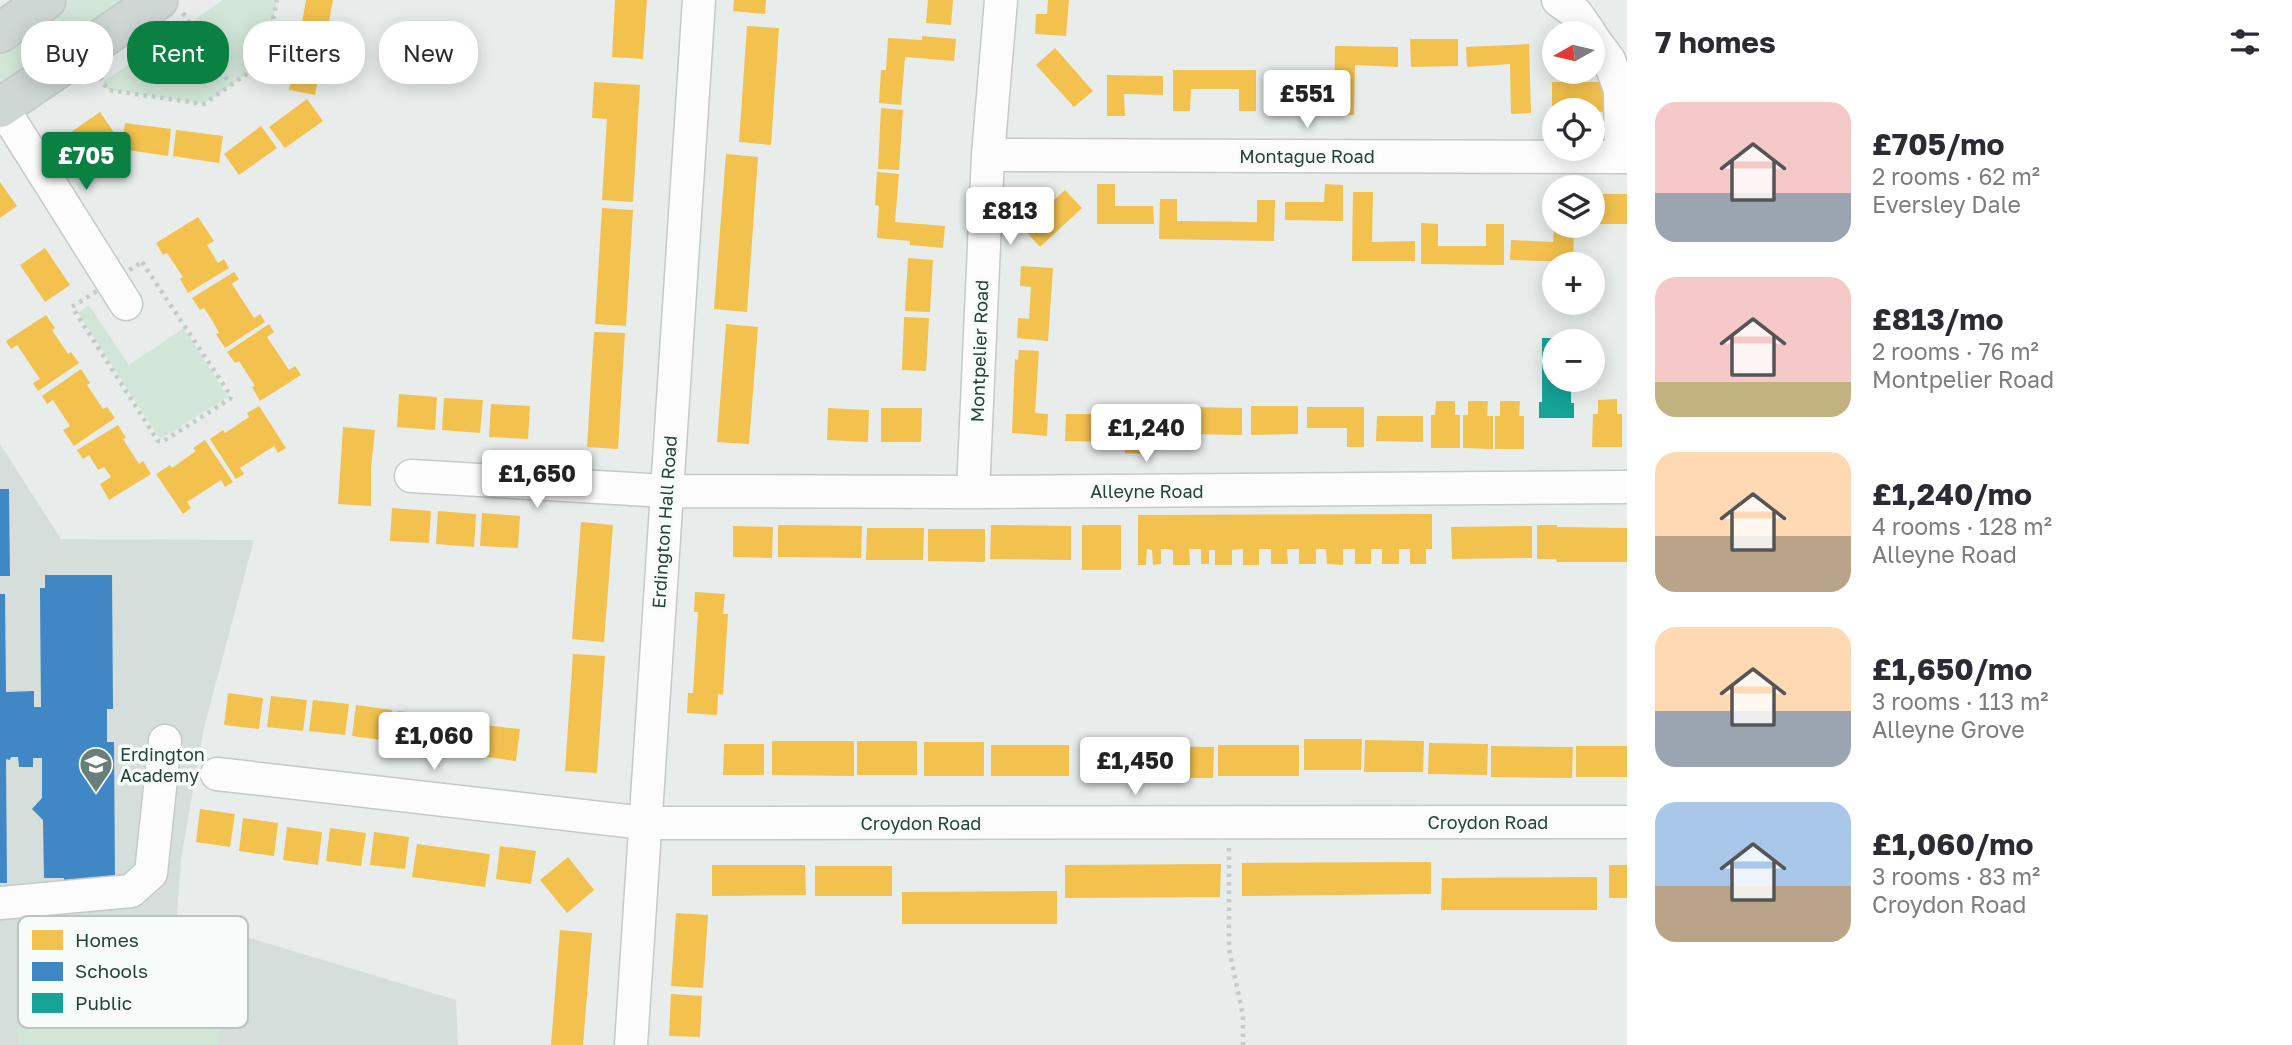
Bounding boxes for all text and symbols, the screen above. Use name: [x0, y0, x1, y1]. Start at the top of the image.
chip: Buy: [21, 21, 113, 84]
chip: Rent: [127, 21, 229, 84]
chip: Filters: [243, 21, 365, 84]
chip: New: [379, 21, 478, 84]
north arrow: [1542, 21, 1605, 84]
map controls: [1542, 21, 1605, 392]
icon: filters: [2226, 23, 2264, 61]
text: 7 homes: [1655, 24, 1776, 60]
pin: £551: [1266, 71, 1348, 130]
text: £551: [1279, 79, 1335, 107]
button: locate: [1542, 98, 1605, 161]
text: £705/mo: [1872, 126, 2005, 162]
icon: home: [1711, 130, 1795, 214]
pin: £705: [45, 132, 127, 192]
text: £705: [58, 141, 114, 169]
street label: Montague Road: [1239, 145, 1375, 167]
text: 2 rooms · 62 m²: [1872, 162, 2040, 190]
button: layers: [1542, 175, 1605, 238]
pin: £813: [969, 188, 1051, 247]
text: Eversley Dale: [1872, 190, 2021, 218]
text: £813: [982, 196, 1038, 224]
button: +: [1542, 252, 1605, 315]
street label: Montpelier Road: [966, 279, 992, 423]
text: £813/mo: [1872, 301, 2003, 337]
icon: home: [1711, 305, 1795, 389]
button: −: [1542, 329, 1605, 392]
text: 2 rooms · 76 m²: [1872, 337, 2039, 365]
text: Montpelier Road: [1872, 365, 2054, 393]
pin: £1,240: [1089, 405, 1203, 464]
text: £1,240: [1107, 413, 1185, 441]
street label: Erdington Hall Road: [647, 435, 681, 609]
pin: £1,650: [480, 450, 594, 510]
text: £1,650: [498, 459, 576, 487]
text: £1,240/mo: [1872, 476, 2032, 512]
street label: Alleyne Road: [1090, 480, 1204, 502]
icon: home: [1711, 480, 1795, 564]
text: 4 rooms · 128 m²: [1872, 512, 2052, 540]
text: Alleyne Road: [1872, 540, 2017, 568]
text: £1,650/mo: [1872, 651, 2032, 687]
icon: home: [1711, 655, 1795, 739]
text: 3 rooms · 113 m²: [1872, 687, 2049, 715]
pin: £1,060: [377, 712, 491, 772]
text: Alleyne Grove: [1872, 715, 2025, 743]
text: £1,060: [395, 721, 473, 749]
pin: £1,450: [1078, 738, 1192, 797]
place label: Erdington Academy: [120, 743, 205, 786]
school or university icon: Erdington Academy: [77, 745, 115, 794]
text: £1,450: [1096, 746, 1174, 774]
street label: Croydon Road: [1428, 811, 1548, 833]
street label: Croydon Road: [861, 812, 981, 834]
text: £1,060/mo: [1872, 826, 2034, 862]
icon: home: [1711, 830, 1795, 914]
text: 3 rooms · 83 m²: [1872, 862, 2040, 890]
text: Croydon Road: [1872, 890, 2026, 918]
legend: [18, 916, 248, 1028]
text: Homes: [75, 928, 139, 951]
text: Schools: [75, 959, 148, 982]
text: Public: [75, 991, 132, 1014]

